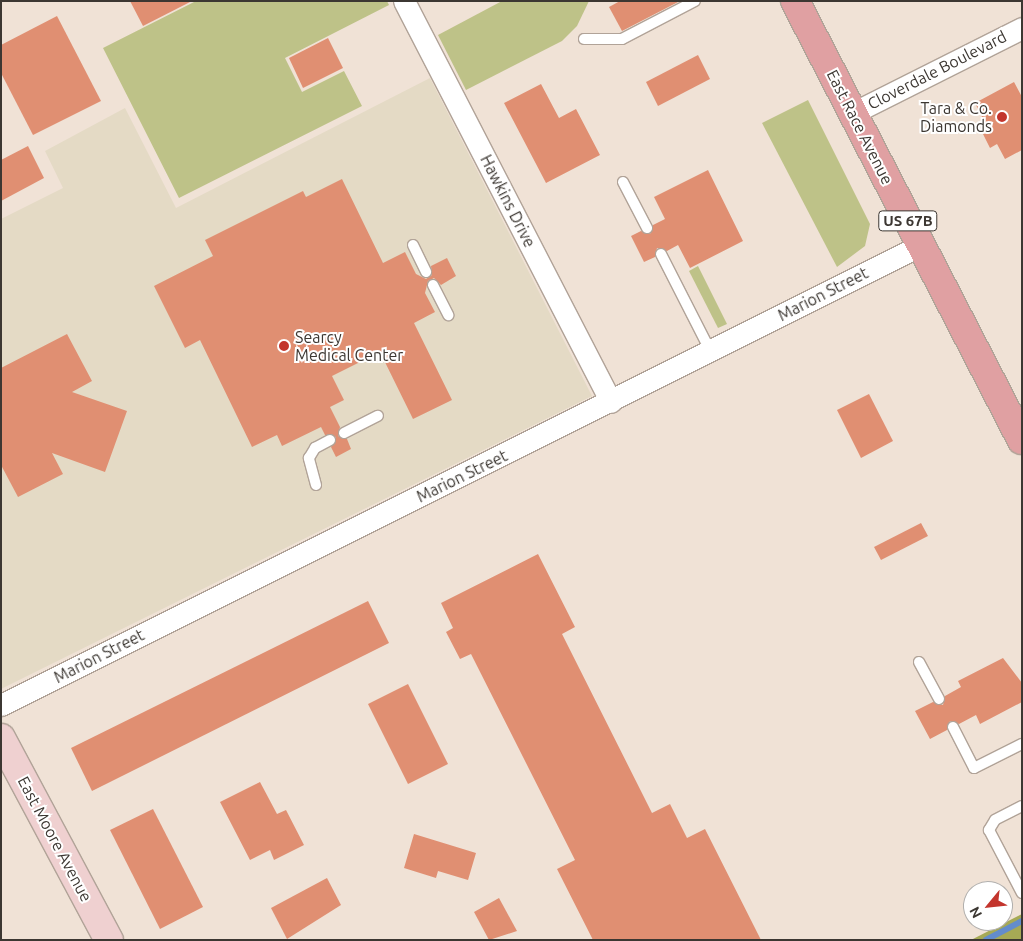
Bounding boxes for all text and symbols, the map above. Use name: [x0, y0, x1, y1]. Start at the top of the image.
street label: Cloverdale Boulevard: [864, 27, 1010, 113]
street label: East Race Avenue: [823, 66, 897, 188]
place label: Tara & Co. Diamonds: [920, 98, 992, 136]
marker: Tara & Co. Diamonds: [996, 111, 1008, 123]
street label: Hawkins Drive: [476, 152, 540, 250]
road number: US 67B: [878, 208, 938, 234]
street label: Marion Street: [775, 263, 871, 325]
place label: Searcy Medical Center: [295, 327, 403, 365]
marker: Searcy Medical Center: [277, 339, 291, 353]
street label: Marion Street: [413, 446, 511, 506]
street label: Marion Street: [51, 625, 147, 687]
street label: East Moore Avenue: [14, 773, 96, 905]
north arrow: [963, 881, 1013, 931]
text: N: [966, 904, 985, 921]

